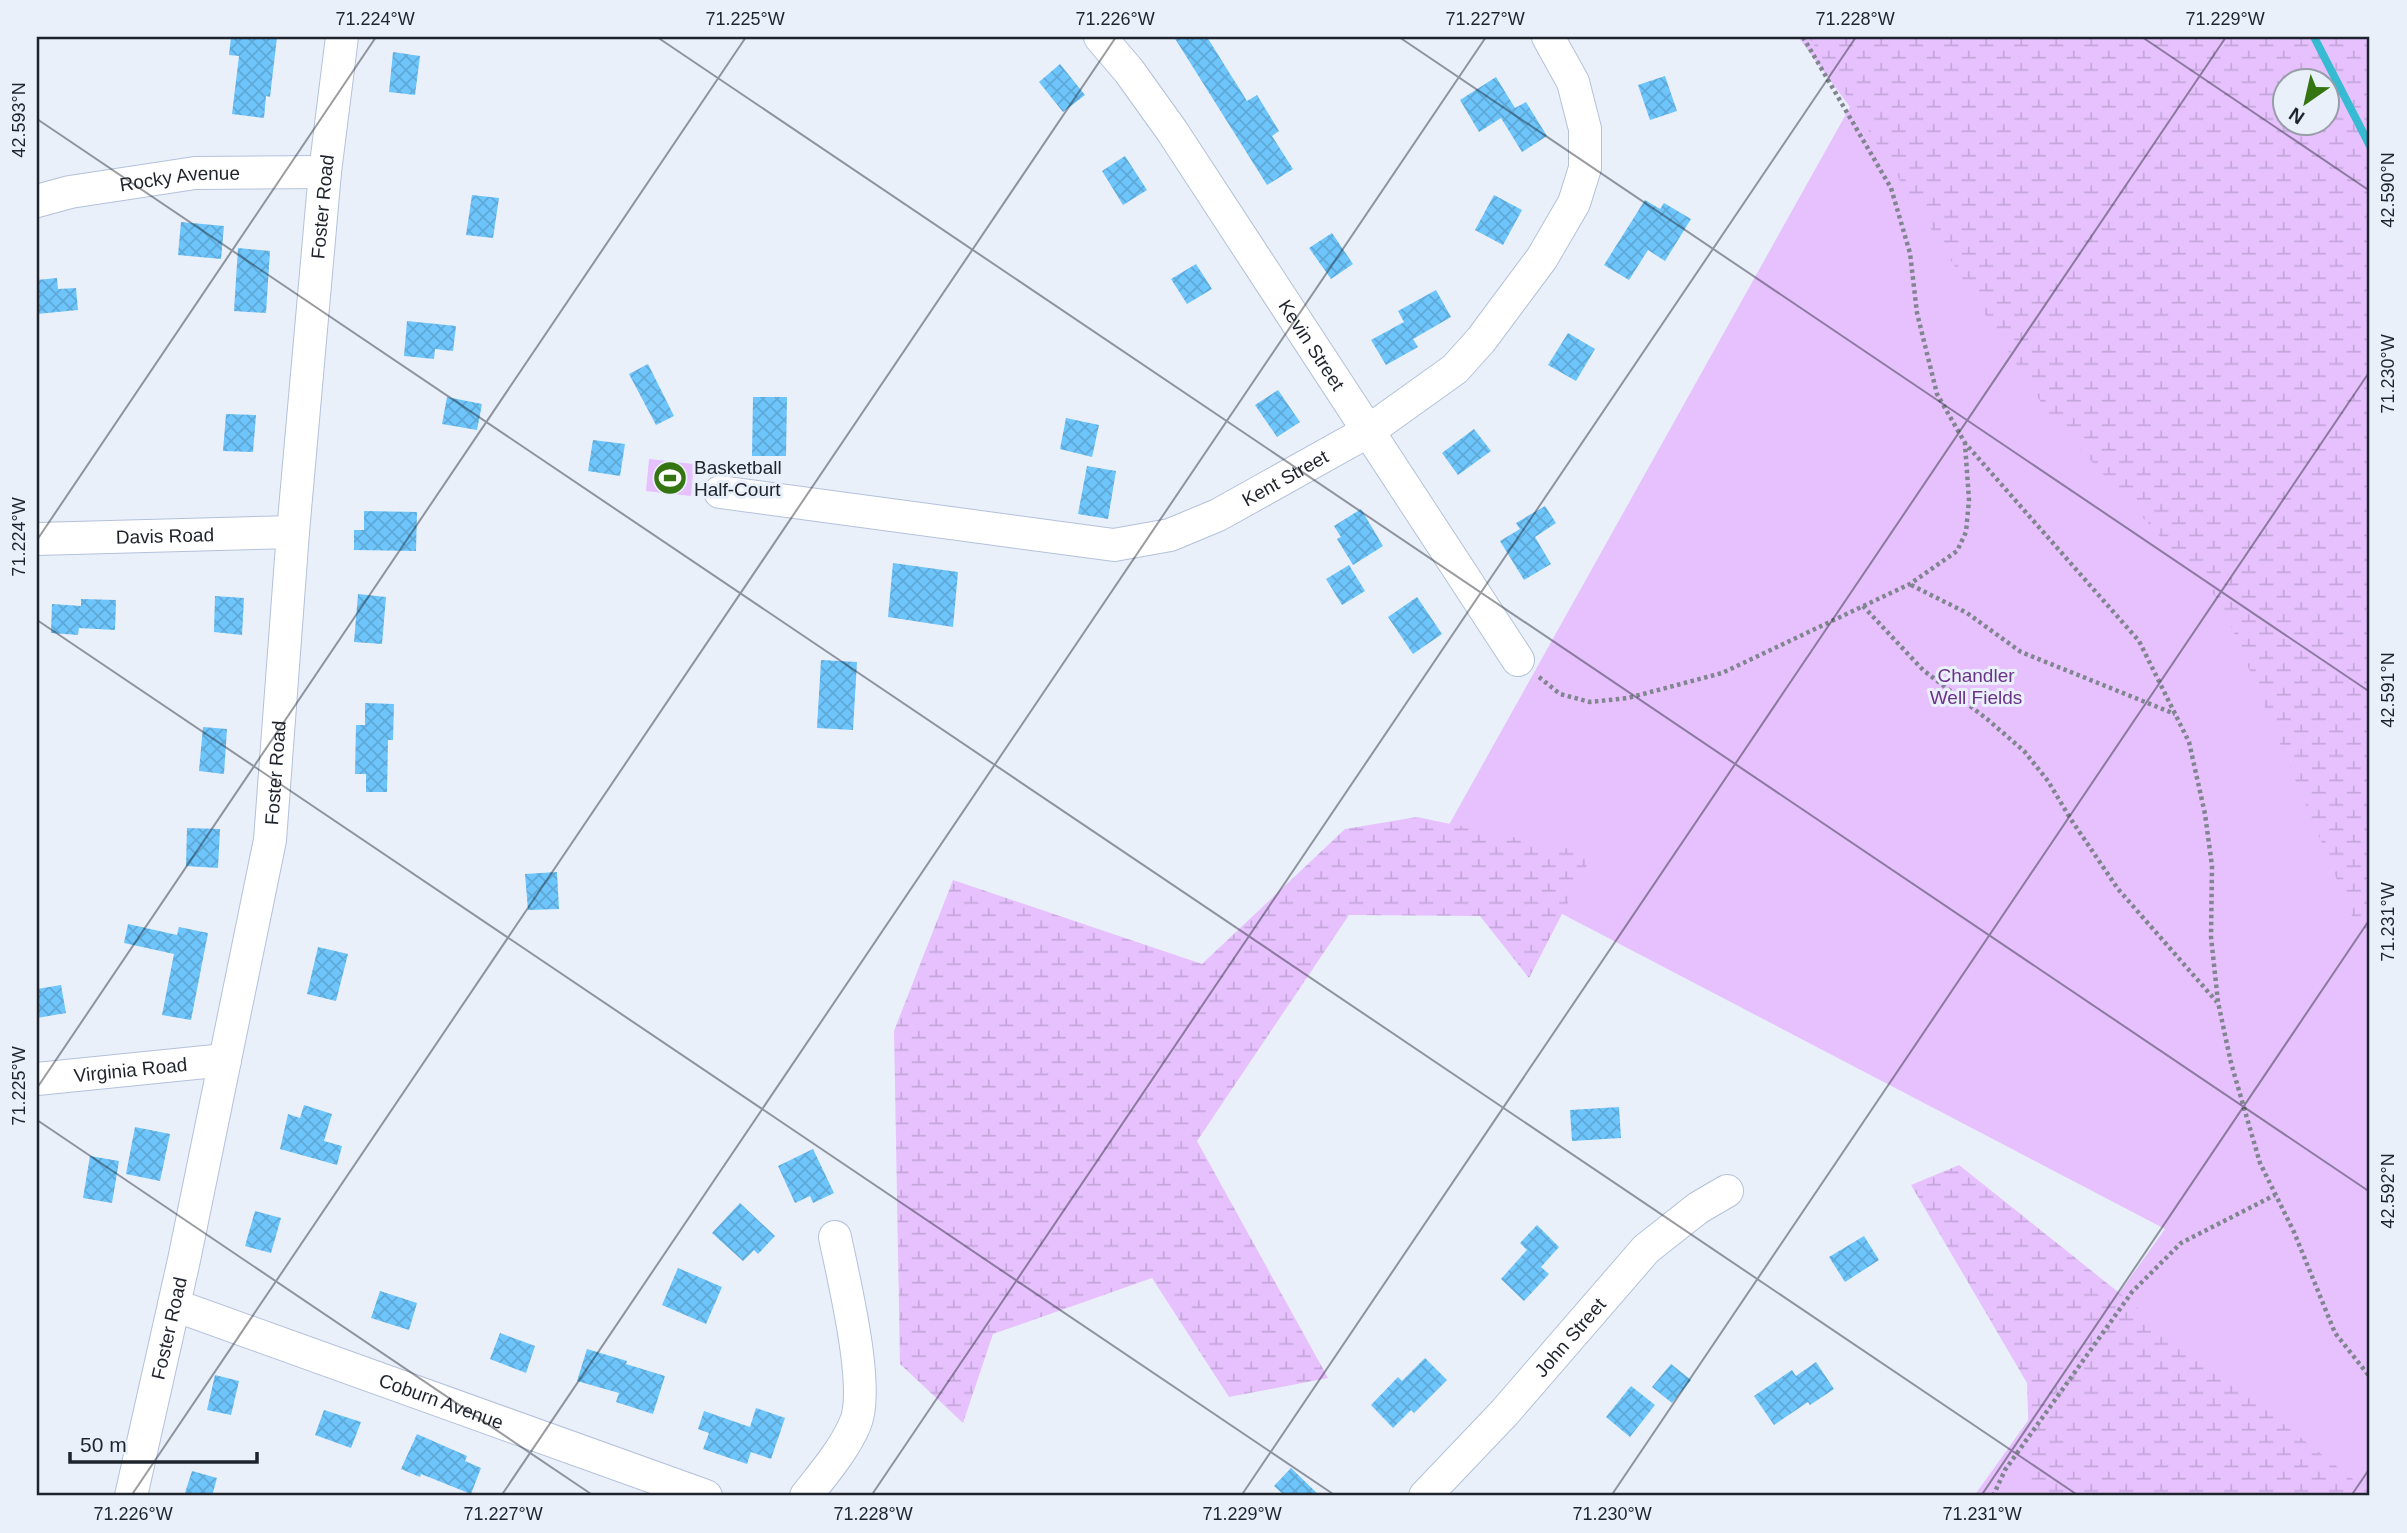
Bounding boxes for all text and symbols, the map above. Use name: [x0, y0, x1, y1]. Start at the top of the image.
text: 71.224°W: [335, 9, 415, 29]
text: 71.225°W: [705, 9, 785, 29]
text: 71.226°W: [1075, 9, 1155, 29]
text: 71.227°W: [1445, 9, 1525, 29]
text: 71.228°W: [1815, 9, 1895, 29]
text: 71.229°W: [2185, 9, 2265, 29]
north arrow: [2270, 66, 2340, 136]
text: 42.593°N: [9, 82, 29, 158]
text: N: [2285, 103, 2308, 128]
text: 42.590°N: [2378, 152, 2398, 228]
street label: Foster Road: [307, 153, 338, 260]
street label: Rocky Avenue: [118, 162, 240, 195]
street label: Kevin Street: [1275, 296, 1349, 395]
text: 71.230°W: [2378, 334, 2398, 414]
street label: Kent Street: [1238, 445, 1332, 510]
place label: Basketball Half-Court: [694, 457, 782, 500]
sports icon: Basketball Half-Court: [651, 459, 689, 497]
text: 71.224°W: [9, 497, 29, 577]
street label: Davis Road: [116, 524, 214, 547]
text: 42.591°N: [2378, 652, 2398, 728]
park label: Chandler Well Fields: [1930, 665, 2022, 708]
street label: Foster Road: [261, 720, 289, 826]
text: 71.231°W: [2378, 882, 2398, 962]
text: 71.225°W: [9, 1046, 29, 1126]
street label: Virginia Road: [73, 1053, 188, 1086]
text: 42.592°N: [2378, 1153, 2398, 1229]
street label: Foster Road: [147, 1275, 190, 1382]
street label: John Street: [1530, 1293, 1610, 1381]
street label: Coburn Avenue: [376, 1369, 506, 1433]
scale bar: [70, 1421, 257, 1465]
text: 50 m: [80, 1433, 127, 1456]
text: 71.226°W: [93, 1504, 173, 1524]
text: 71.227°W: [463, 1504, 543, 1524]
text: 71.228°W: [833, 1504, 913, 1524]
text: 71.229°W: [1202, 1504, 1282, 1524]
text: 71.230°W: [1572, 1504, 1652, 1524]
text: 71.231°W: [1942, 1504, 2022, 1524]

